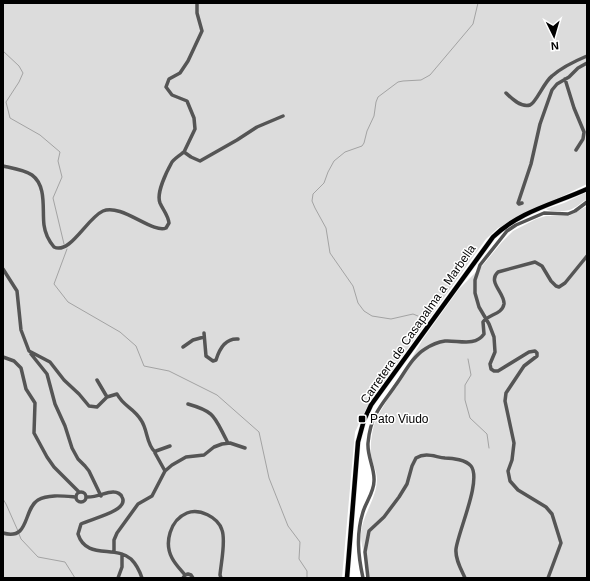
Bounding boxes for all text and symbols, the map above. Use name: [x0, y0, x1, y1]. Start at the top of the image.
north arrow: [534, 16, 574, 56]
text: N: [550, 40, 559, 52]
street label: Carretera de Casapalma a Marbella: [358, 242, 479, 406]
place label: Pato Viudo: [370, 412, 429, 426]
marker: Pato Viudo: [357, 414, 367, 424]

